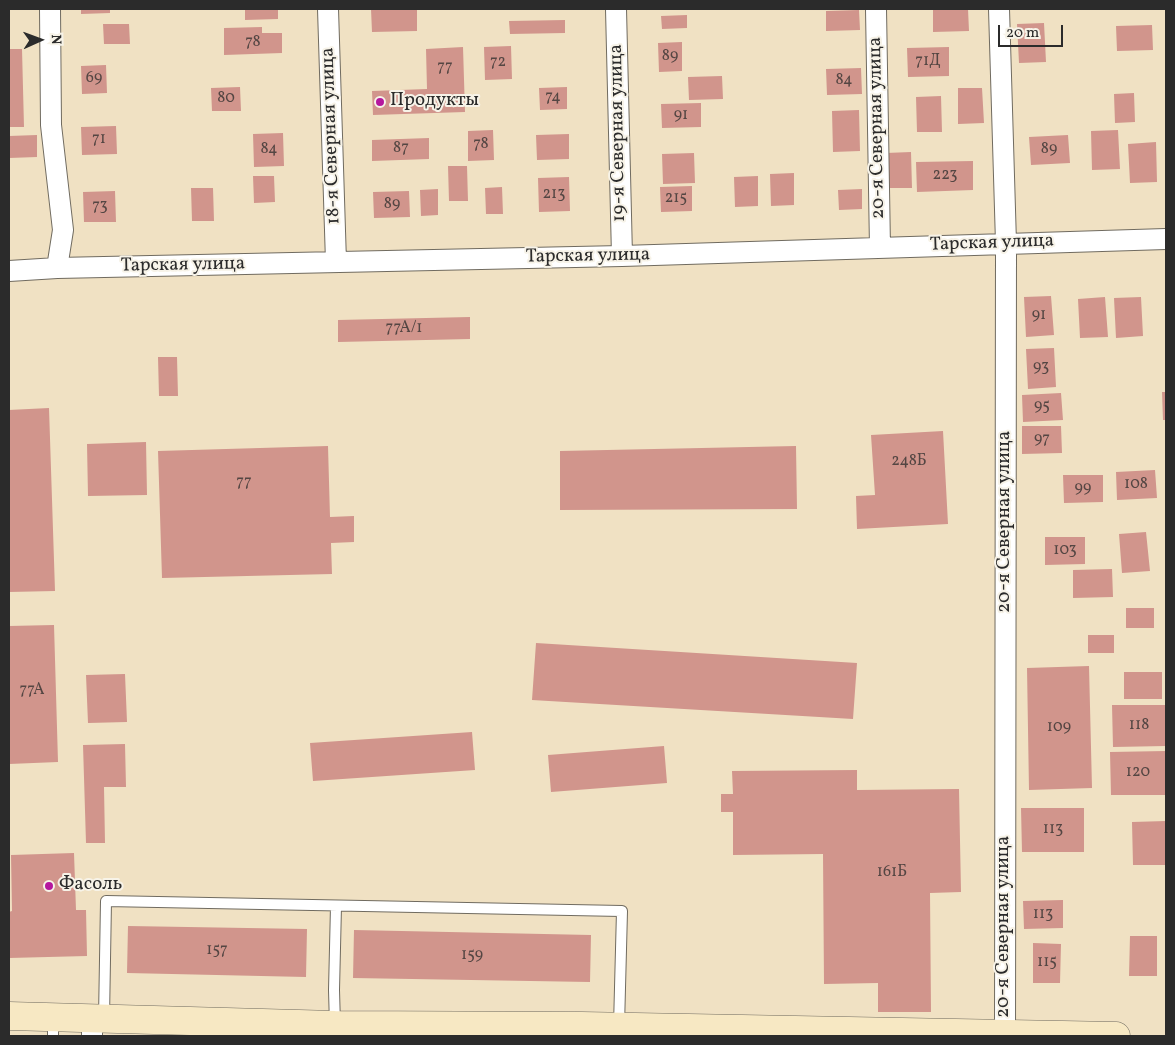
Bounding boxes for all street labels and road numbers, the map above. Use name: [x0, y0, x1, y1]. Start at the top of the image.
street label: 20-я Северная улица: [865, 37, 891, 219]
street label: 19-я Северная улица: [606, 44, 632, 222]
street label: 18-я Северная улица: [318, 47, 346, 225]
street label: Тарская улица: [929, 230, 1055, 258]
street label: Тарская улица: [526, 245, 650, 269]
street label: Тарская улица: [121, 254, 245, 278]
street label: 20-я Северная улица: [995, 431, 1017, 613]
street label: 20-я Северная улица: [994, 836, 1016, 1018]

